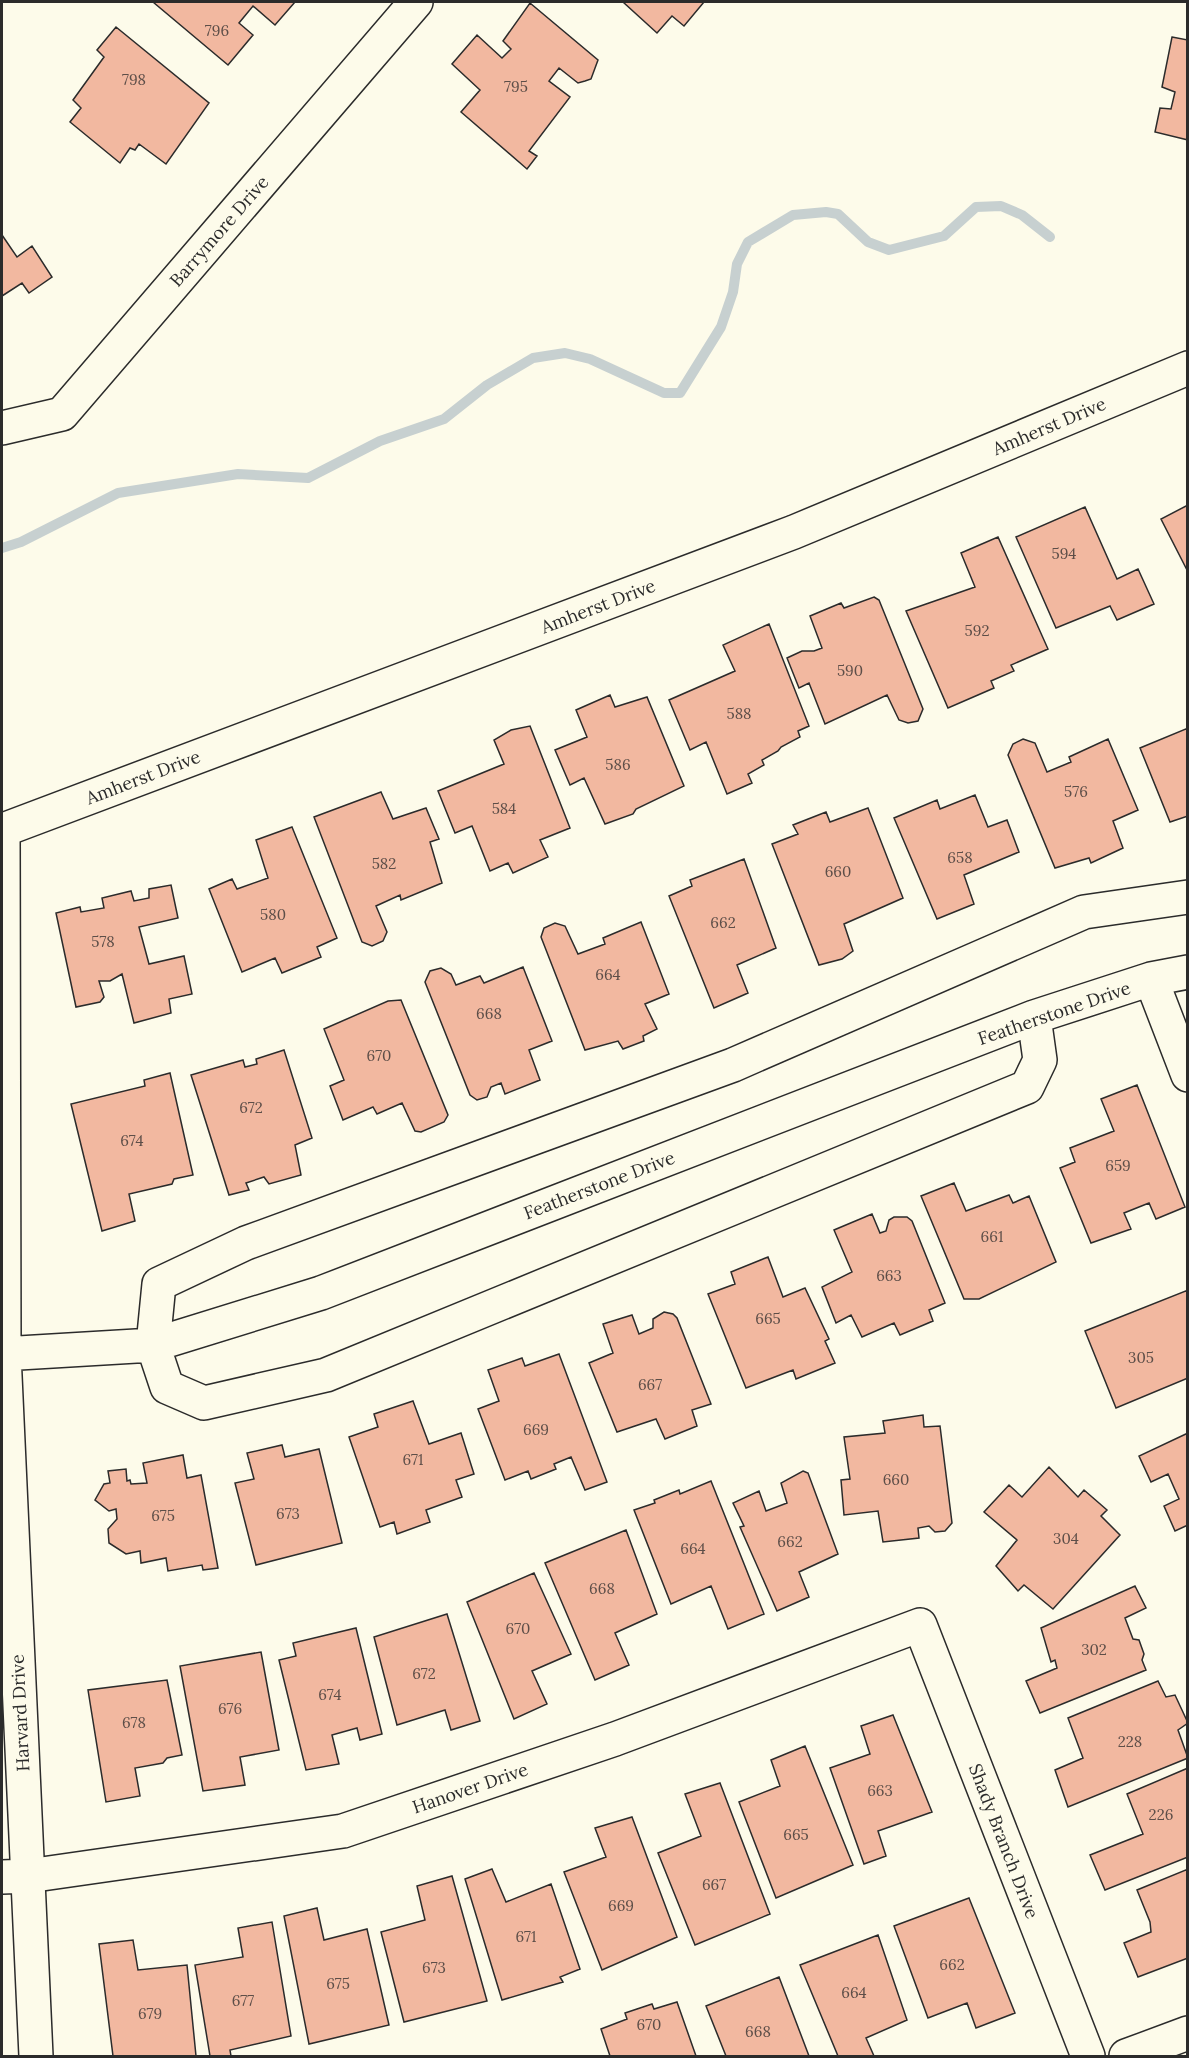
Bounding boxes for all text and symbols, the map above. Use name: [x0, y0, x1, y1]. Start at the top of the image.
house number: 796: [205, 21, 229, 40]
house number: 798: [122, 70, 146, 89]
house number: 795: [504, 77, 528, 96]
street label: Barrymore Drive: [164, 171, 274, 291]
street label: Amherst Drive: [988, 392, 1109, 461]
house number: 594: [1052, 544, 1076, 563]
street label: Amherst Drive: [537, 574, 659, 639]
house number: 592: [965, 621, 989, 640]
house number: 590: [837, 661, 863, 680]
house number: 588: [726, 704, 752, 723]
street label: Amherst Drive: [82, 745, 204, 810]
house number: 586: [605, 755, 631, 774]
house number: 576: [1064, 782, 1088, 801]
house number: 584: [492, 799, 516, 818]
house number: 658: [947, 848, 973, 867]
house number: 582: [372, 854, 396, 873]
house number: 660: [825, 862, 851, 881]
house number: 580: [260, 905, 286, 924]
house number: 662: [710, 913, 736, 932]
house number: 578: [91, 932, 115, 951]
house number: 664: [595, 965, 621, 984]
street label: Featherstone Drive: [975, 976, 1134, 1050]
house number: 668: [476, 1004, 502, 1023]
house number: 670: [367, 1046, 391, 1065]
house number: 672: [239, 1098, 263, 1117]
house number: 674: [120, 1131, 144, 1150]
street label: Featherstone Drive: [520, 1146, 678, 1224]
house number: 659: [1105, 1156, 1131, 1175]
house number: 661: [981, 1227, 1003, 1246]
house number: 663: [876, 1266, 902, 1285]
house number: 665: [755, 1309, 781, 1328]
house number: 305: [1128, 1348, 1154, 1367]
house number: 667: [638, 1375, 662, 1394]
house number: 669: [523, 1420, 549, 1439]
house number: 671: [403, 1450, 423, 1469]
house number: 660: [883, 1470, 909, 1489]
house number: 673: [276, 1504, 300, 1523]
house number: 675: [151, 1506, 175, 1525]
house number: 304: [1053, 1529, 1079, 1548]
house number: 662: [777, 1532, 803, 1551]
house number: 664: [680, 1539, 706, 1558]
house number: 668: [589, 1579, 615, 1598]
house number: 670: [506, 1619, 530, 1638]
house number: 302: [1081, 1640, 1107, 1659]
street label: Harvard Drive: [5, 1653, 35, 1772]
house number: 672: [412, 1664, 436, 1683]
house number: 674: [318, 1685, 342, 1704]
house number: 676: [218, 1699, 242, 1718]
house number: 678: [122, 1713, 146, 1732]
house number: 228: [1118, 1732, 1142, 1751]
street label: Hanover Drive: [409, 1757, 531, 1819]
street label: Shady Branch Drive: [964, 1760, 1044, 1922]
house number: 663: [867, 1781, 893, 1800]
house number: 226: [1149, 1805, 1173, 1824]
house number: 665: [783, 1825, 809, 1844]
house number: 667: [702, 1875, 726, 1894]
house number: 669: [608, 1896, 634, 1915]
house number: 671: [516, 1927, 536, 1946]
house number: 662: [939, 1955, 965, 1974]
house number: 673: [422, 1958, 446, 1977]
house number: 675: [326, 1974, 350, 1993]
house number: 664: [841, 1983, 867, 2002]
house number: 677: [232, 1991, 254, 2010]
house number: 679: [138, 2004, 162, 2023]
house number: 670: [637, 2015, 661, 2034]
house number: 668: [745, 2022, 771, 2041]

